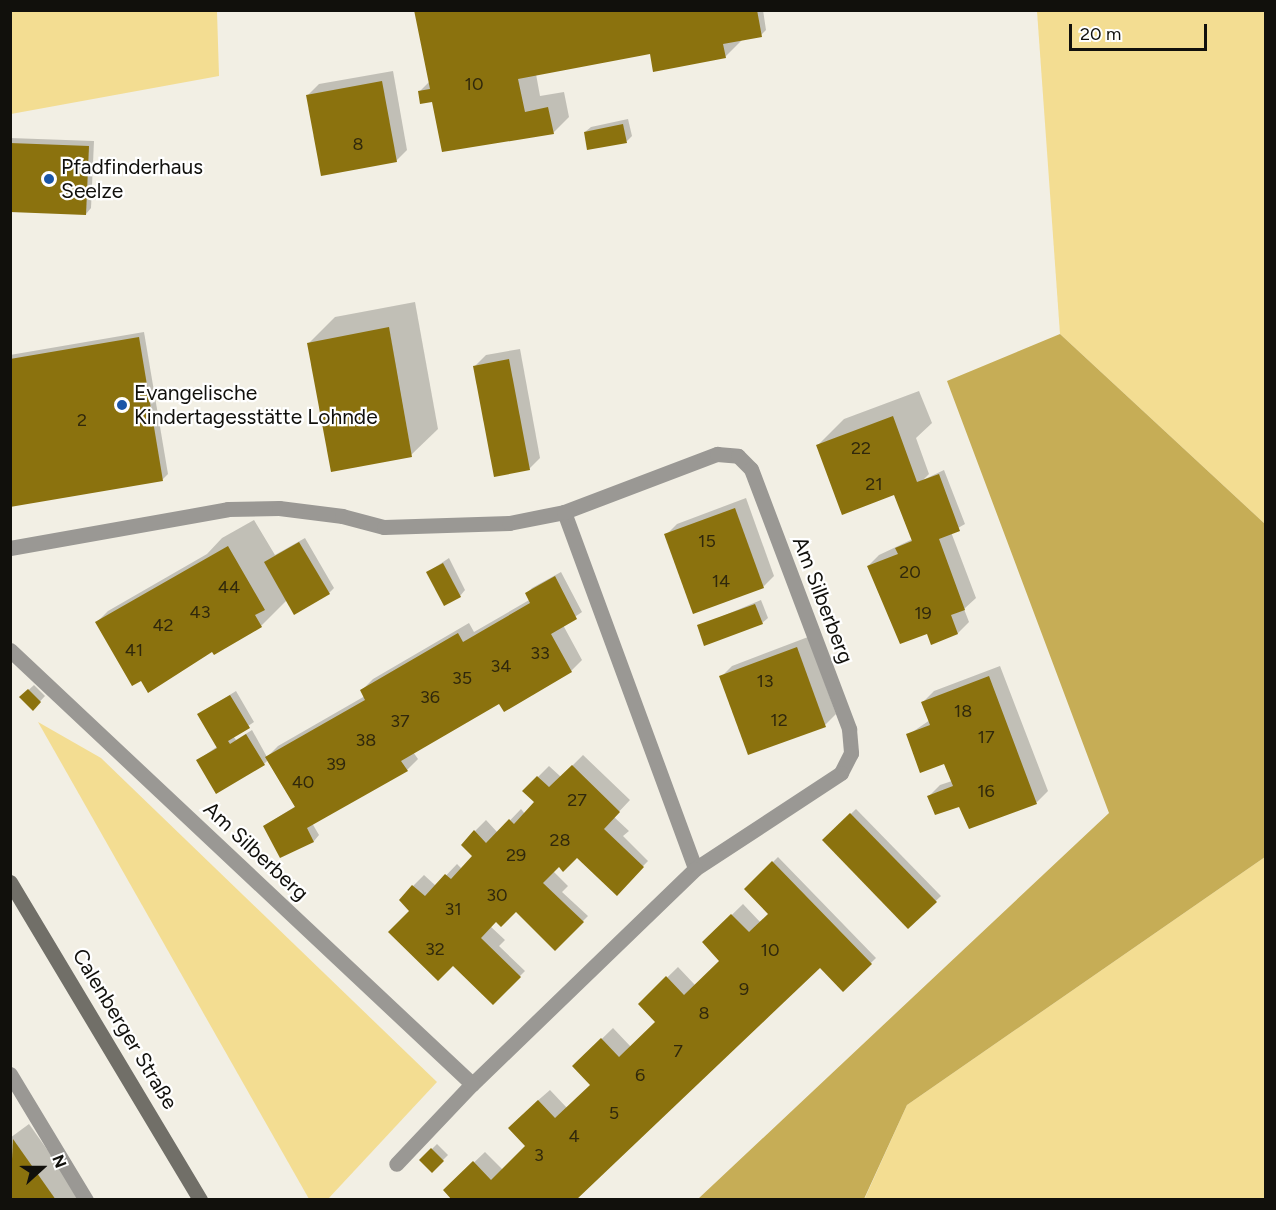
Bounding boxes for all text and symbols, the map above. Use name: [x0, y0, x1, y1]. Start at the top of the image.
scale bar: [1072, 12, 1210, 50]
text: 20 m: [1080, 23, 1121, 45]
house number: 10: [465, 73, 483, 95]
house number: 8: [352, 133, 364, 155]
place label: Pfadfinderhaus Seelze: [61, 154, 203, 204]
marker: Pfadfinderhaus Seelze: [42, 172, 56, 186]
place label: Evangelische Kindertagesstätte Lohnde: [134, 380, 378, 430]
marker: Evangelische Kindertagesstätte Lohnde: [115, 398, 129, 412]
house number: 2: [77, 409, 87, 431]
house number: 22: [851, 437, 871, 459]
house number: 21: [865, 473, 883, 495]
house number: 15: [698, 530, 716, 552]
street label: Am Silberberg: [787, 533, 859, 667]
house number: 20: [899, 561, 921, 583]
house number: 14: [712, 570, 730, 592]
house number: 44: [218, 576, 240, 598]
house number: 43: [190, 601, 210, 623]
house number: 19: [914, 602, 932, 624]
house number: 42: [152, 614, 174, 636]
house number: 41: [125, 639, 143, 661]
house number: 33: [530, 642, 550, 664]
house number: 34: [491, 655, 511, 677]
house number: 35: [452, 667, 472, 689]
house number: 13: [756, 670, 774, 692]
house number: 36: [420, 686, 440, 708]
house number: 18: [954, 700, 972, 722]
house number: 12: [770, 709, 788, 731]
house number: 37: [390, 710, 410, 732]
house number: 17: [977, 726, 995, 748]
house number: 38: [356, 729, 376, 751]
house number: 39: [326, 753, 346, 775]
house number: 40: [292, 771, 314, 793]
house number: 16: [977, 780, 995, 802]
house number: 27: [567, 789, 587, 811]
street label: Am Silberberg: [199, 796, 313, 906]
house number: 28: [549, 829, 571, 851]
house number: 29: [506, 844, 526, 866]
house number: 30: [486, 884, 508, 906]
house number: 31: [444, 898, 462, 920]
house number: 32: [425, 938, 445, 960]
house number: 10: [761, 939, 779, 961]
street label: Calenberger Straße: [67, 944, 183, 1114]
house number: 9: [739, 978, 749, 1000]
house number: 8: [698, 1002, 710, 1024]
house number: 7: [673, 1040, 683, 1062]
house number: 6: [635, 1064, 645, 1086]
house number: 5: [609, 1102, 619, 1124]
house number: 4: [568, 1125, 580, 1147]
north arrow: [12, 1138, 72, 1198]
house number: 3: [534, 1144, 544, 1166]
text: N: [48, 1152, 70, 1171]

